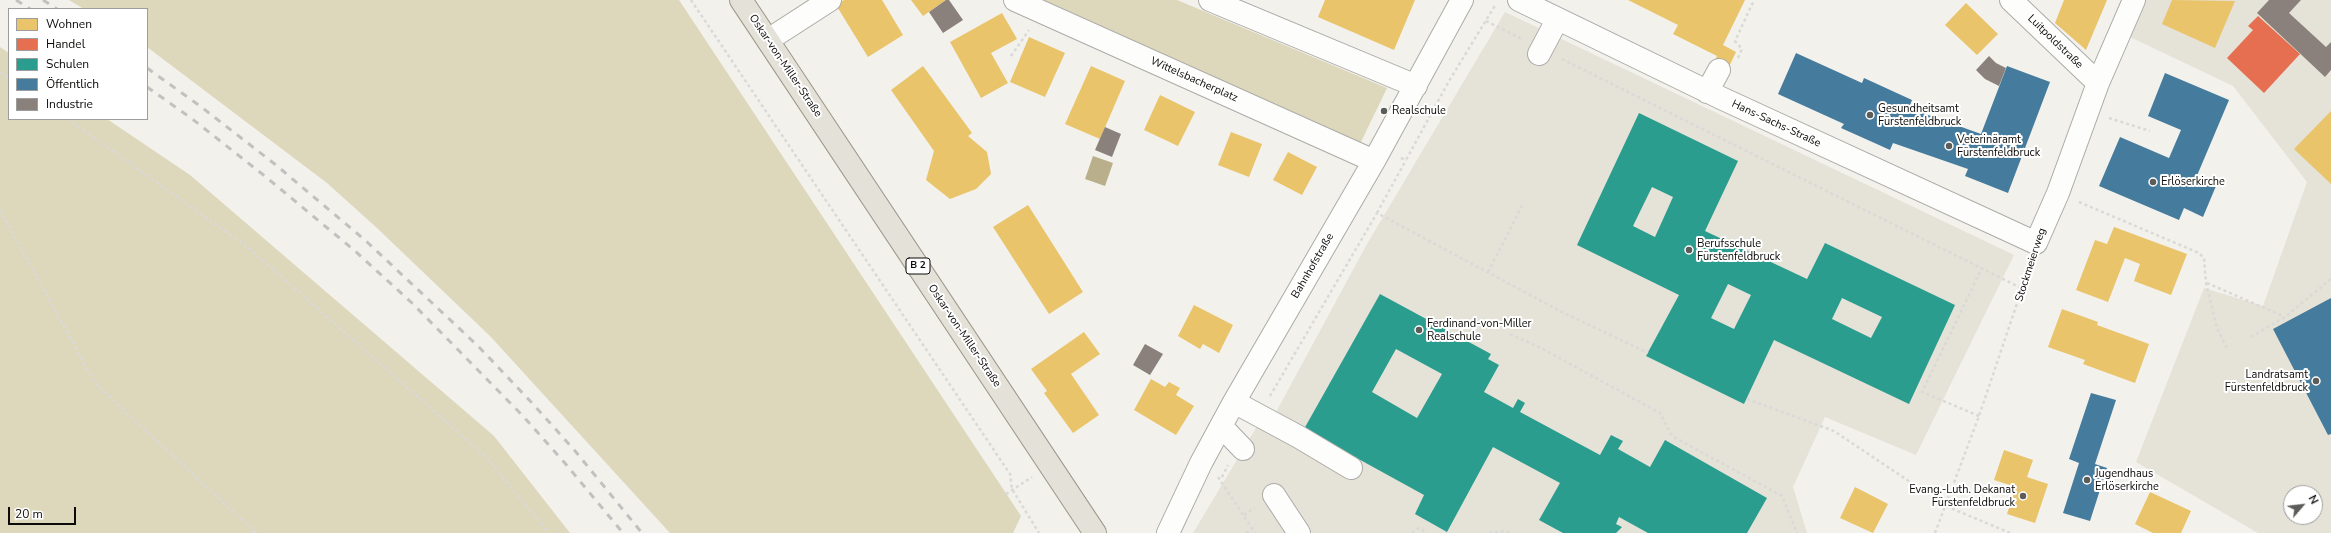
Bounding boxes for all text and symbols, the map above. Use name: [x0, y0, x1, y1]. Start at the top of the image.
legend: [8, 8, 148, 120]
street label: Oskar-von-Miller-Straße: [746, 12, 824, 120]
street label: Luitpoldstraße: [2025, 12, 2085, 72]
text: Wohnen: [46, 16, 92, 32]
text: Handel: [46, 36, 85, 52]
street label: Wittelsbacherplatz: [1148, 55, 1240, 105]
text: Schulen: [46, 56, 89, 72]
text: Öffentlich: [46, 76, 99, 92]
text: Industrie: [46, 96, 93, 112]
street label: Hans-Sachs-Straße: [1729, 98, 1823, 150]
place label: Gesundheitsamt Fürstenfeldbruck: [1878, 102, 1961, 128]
place label: Realschule: [1392, 104, 1446, 118]
marker: Realschule: [1379, 106, 1389, 116]
marker: Gesundheitsamt Fürstenfeldbruck: [1865, 110, 1875, 120]
place label: Veterinäramt Fürstenfeldbruck: [1957, 133, 2040, 159]
marker: Veterinäramt Fürstenfeldbruck: [1944, 141, 1954, 151]
place label: Erlöserkirche: [2161, 175, 2225, 189]
marker: Erlöserkirche: [2148, 177, 2158, 187]
street label: Stockmeierweg: [2013, 227, 2049, 303]
street label: Bahnhofstraße: [1289, 231, 1337, 301]
place label: Berufsschule Fürstenfeldbruck: [1697, 237, 1780, 263]
marker: Berufsschule Fürstenfeldbruck: [1684, 245, 1694, 255]
road number: B 2: [906, 258, 930, 274]
street label: Oskar-von-Miller-Straße: [925, 282, 1003, 390]
place label: Ferdinand-von-Miller Realschule: [1427, 317, 1532, 343]
marker: Ferdinand-von-Miller Realschule: [1414, 325, 1424, 335]
place label: Landratsamt Fürstenfeldbruck: [2225, 368, 2308, 394]
marker: Landratsamt Fürstenfeldbruck: [2311, 376, 2321, 386]
place label: Jugendhaus Erlöserkirche: [2095, 467, 2159, 493]
marker: Jugendhaus Erlöserkirche: [2082, 475, 2092, 485]
place label: Evang.-Luth. Dekanat Fürstenfeldbruck: [1909, 483, 2015, 509]
north arrow: [2283, 485, 2323, 525]
marker: Evang.-Luth. Dekanat Fürstenfeldbruck: [2018, 491, 2028, 501]
text: N: [2305, 492, 2322, 507]
scale bar: [10, 499, 78, 525]
text: 20 m: [15, 506, 43, 522]

